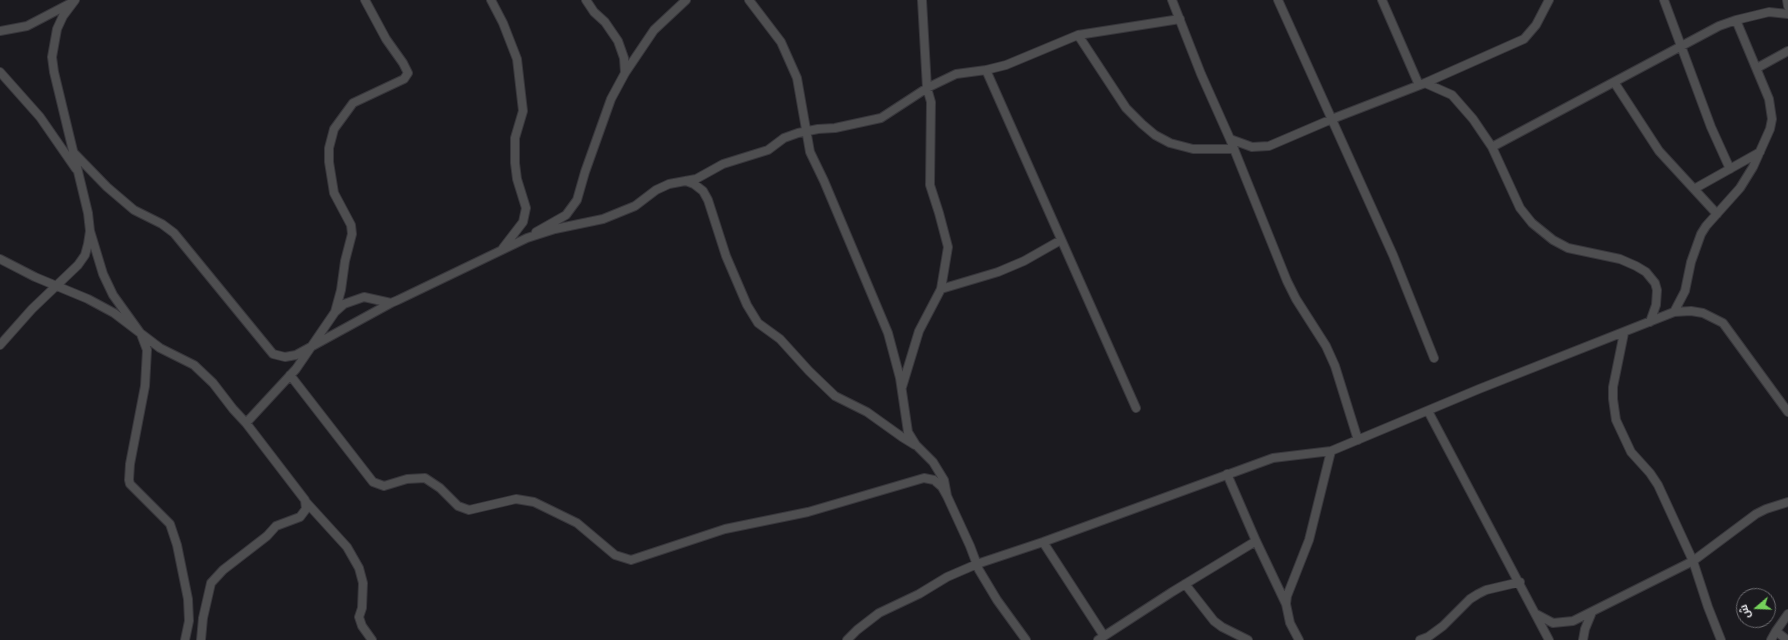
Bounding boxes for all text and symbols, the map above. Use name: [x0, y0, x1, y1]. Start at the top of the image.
north arrow: [1736, 588, 1776, 628]
text: ش: [1736, 603, 1755, 621]

